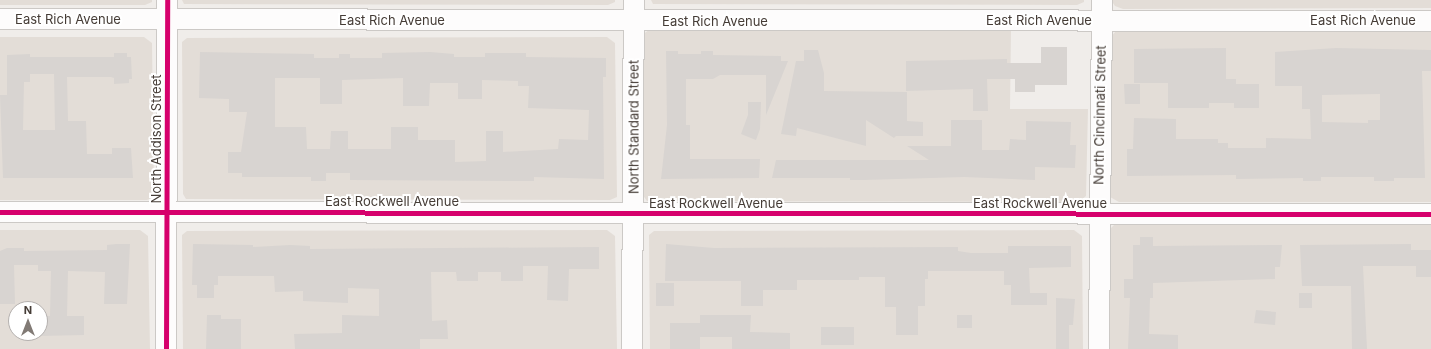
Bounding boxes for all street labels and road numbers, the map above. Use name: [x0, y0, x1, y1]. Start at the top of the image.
street label: East Rich Avenue: [15, 11, 121, 27]
street label: East Rich Avenue: [339, 12, 445, 28]
street label: East Rich Avenue: [986, 12, 1092, 28]
street label: East Rich Avenue: [1310, 12, 1416, 28]
street label: East Rich Avenue: [662, 13, 768, 29]
street label: North Cincinnati Street: [1091, 45, 1109, 185]
street label: North Standard Street: [626, 60, 642, 194]
street label: North Addison Street: [148, 75, 164, 203]
street label: East Rockwell Avenue: [325, 193, 459, 209]
street label: East Rockwell Avenue: [649, 195, 783, 211]
street label: East Rockwell Avenue: [973, 195, 1107, 211]

